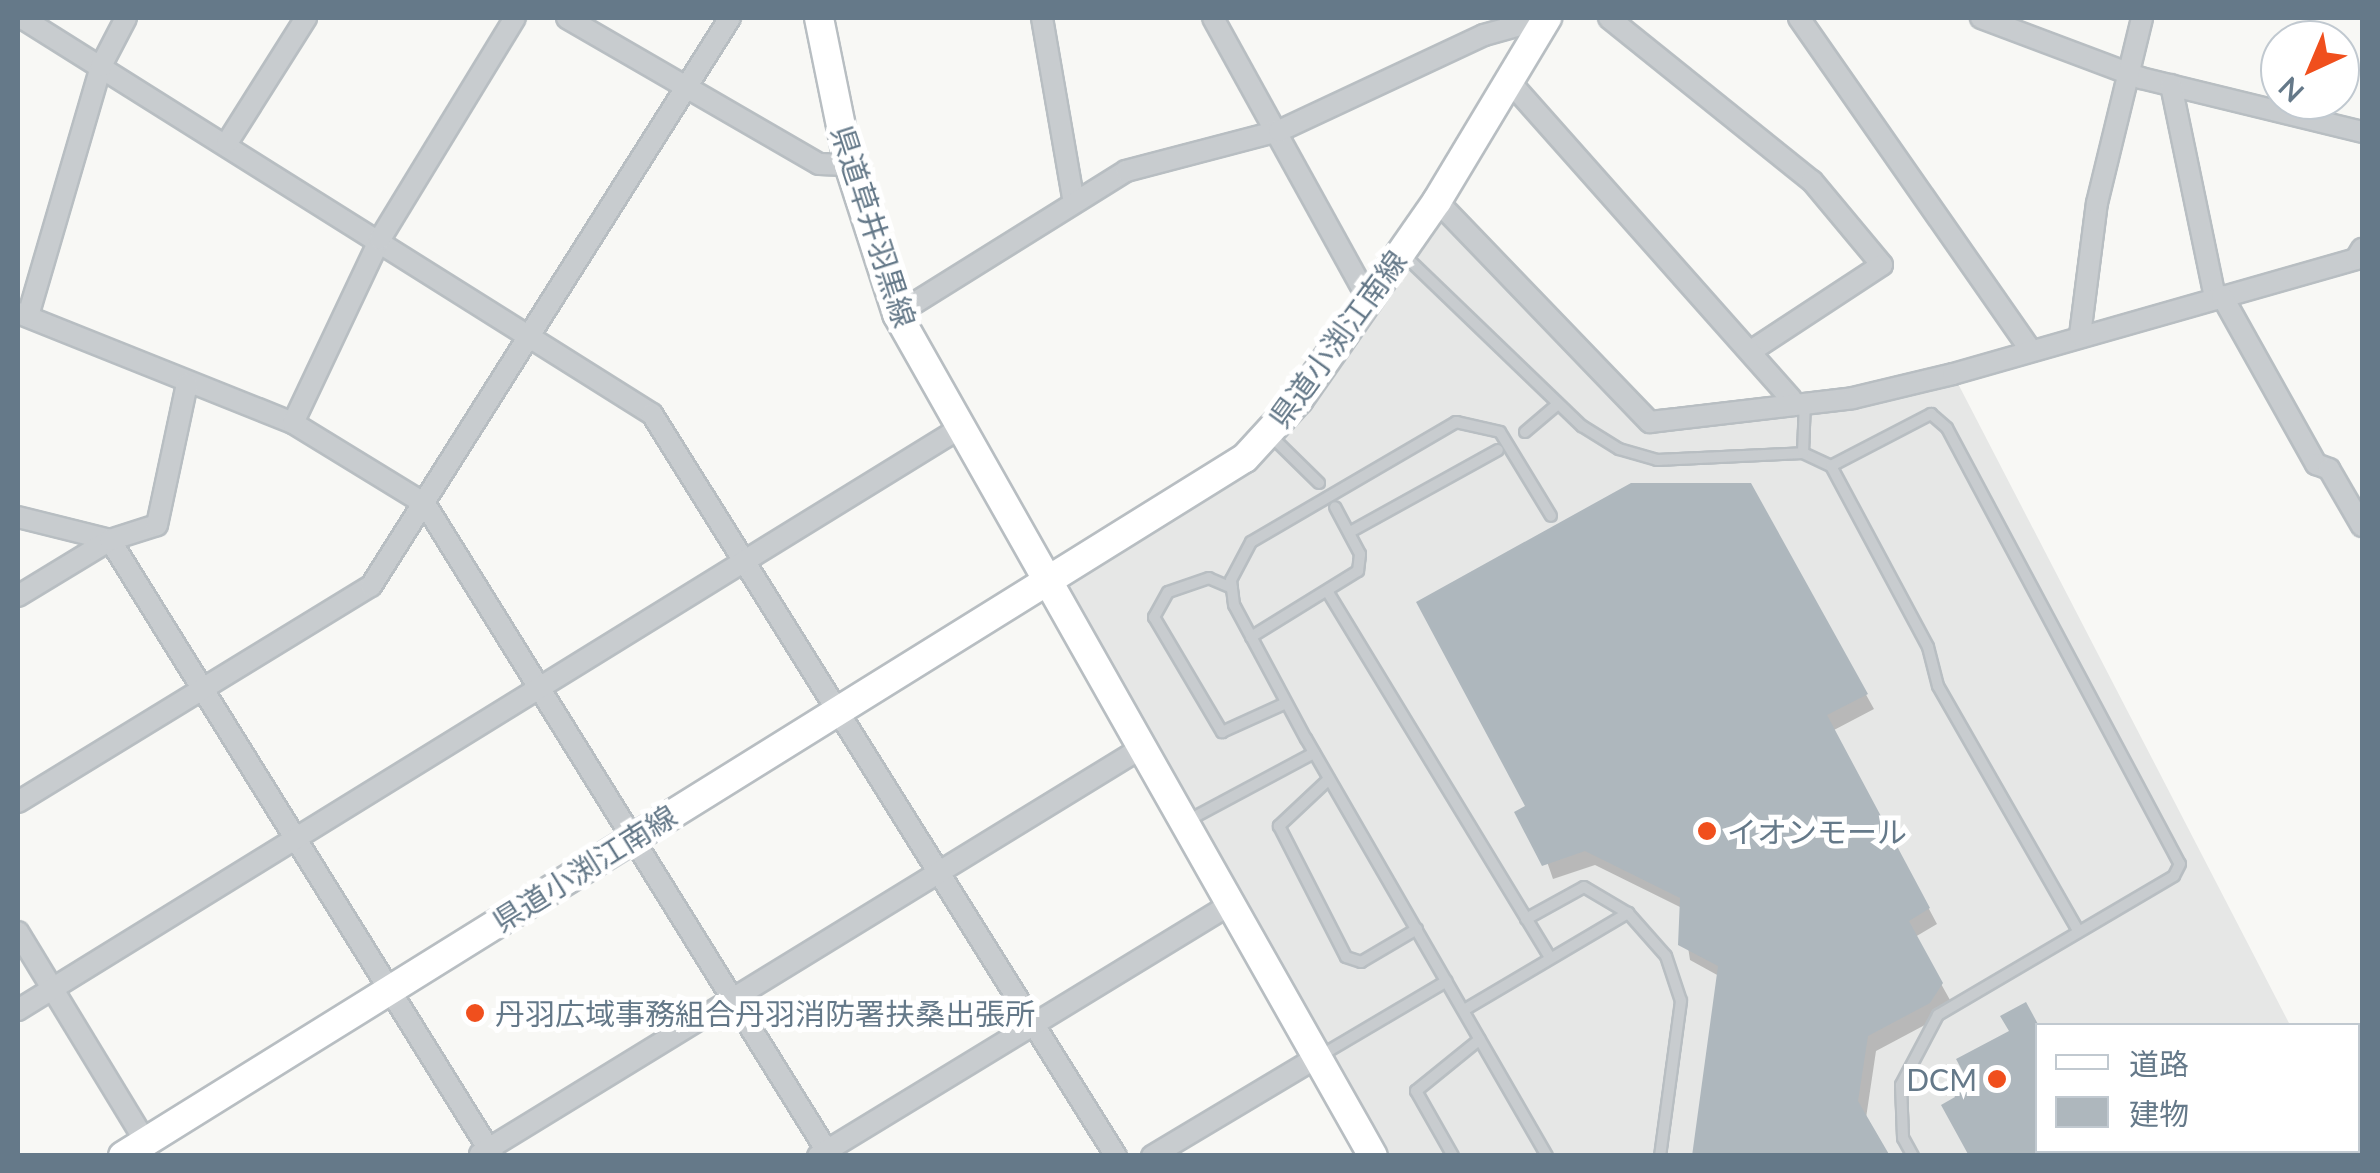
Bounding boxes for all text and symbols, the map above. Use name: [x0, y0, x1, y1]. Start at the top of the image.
north arrow: [2260, 20, 2360, 120]
text: N: [2271, 70, 2310, 110]
street label: 県道草井羽黒線: [824, 121, 924, 331]
street label: 県道小渕江南線: [1261, 243, 1413, 435]
street label: 県道小渕江南線: [485, 797, 683, 939]
place label: イオンモール: [1727, 813, 1907, 849]
marker: イオンモール: [1696, 820, 1718, 842]
place label: 丹羽広域事務組合丹羽消防署扶桑出張所: [495, 995, 1035, 1031]
marker: 丹羽広域事務組合丹羽消防署扶桑出張所: [464, 1002, 486, 1024]
legend: [2035, 1023, 2360, 1153]
text: 道路: [2129, 1045, 2189, 1081]
place label: DCM: [1906, 1061, 1977, 1097]
marker: DCM: [1986, 1068, 2008, 1090]
text: 建物: [2129, 1095, 2189, 1131]

